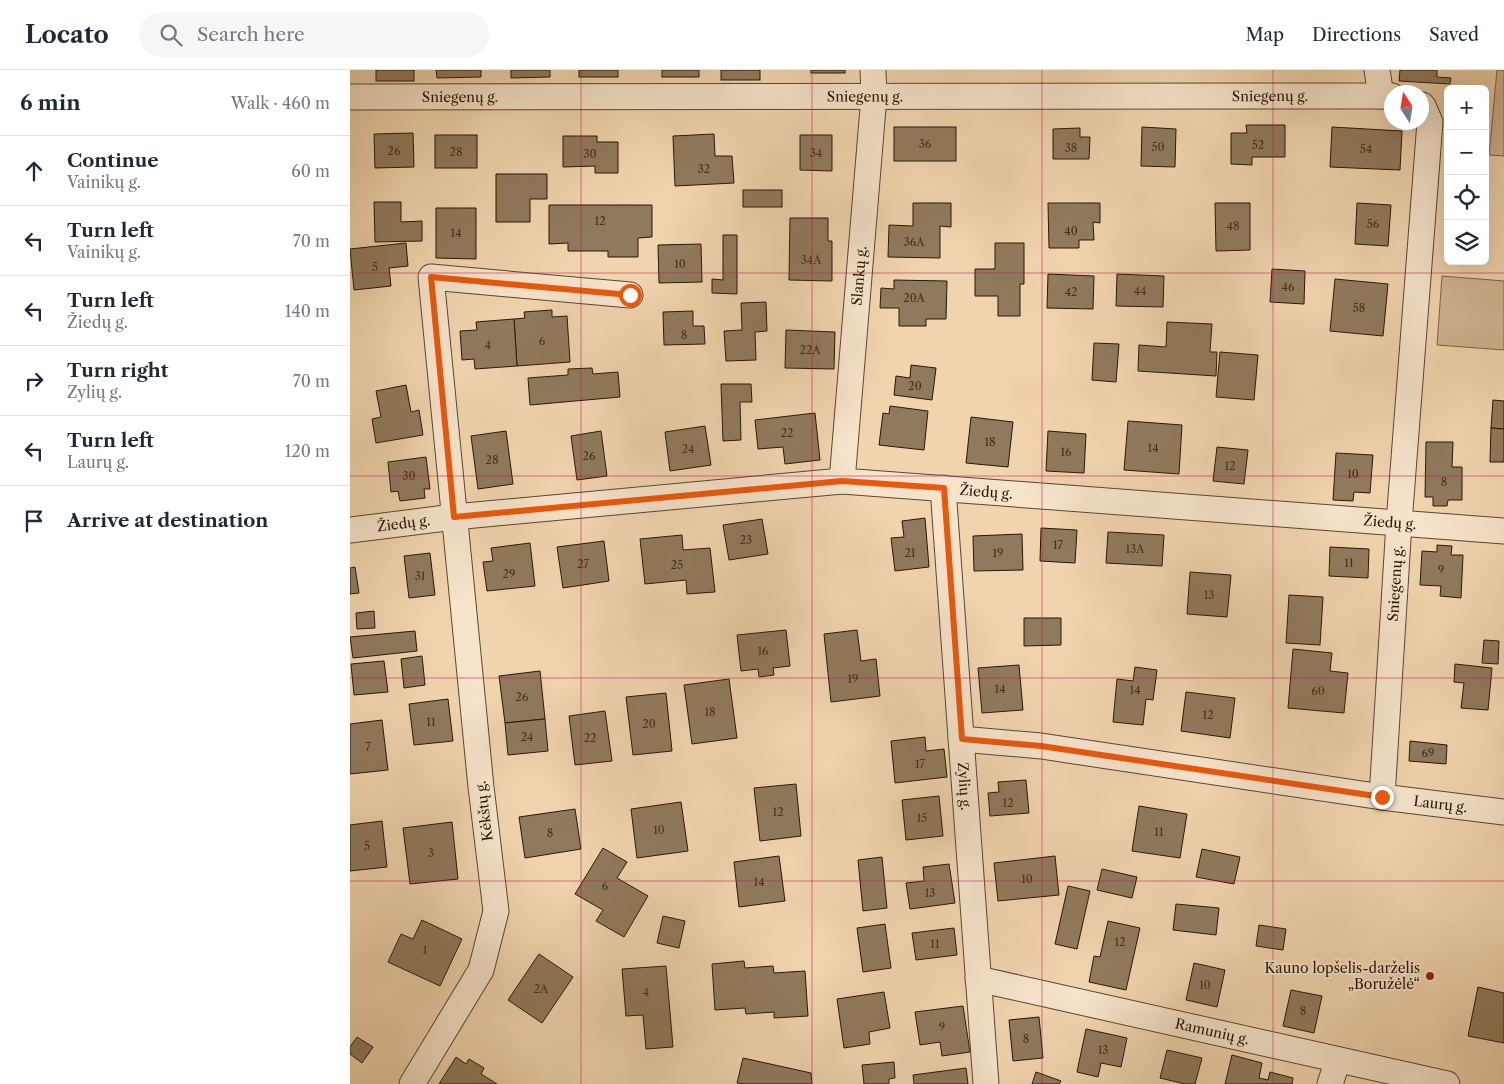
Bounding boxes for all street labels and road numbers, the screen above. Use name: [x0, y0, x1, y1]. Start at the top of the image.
street label: Sniegenų g.: [827, 87, 903, 106]
street label: Sniegenų g.: [1232, 87, 1308, 105]
street label: Sniegenų g.: [422, 88, 498, 106]
street label: Slankų g.: [848, 245, 871, 306]
street label: Žiedų g.: [959, 480, 1013, 503]
street label: Žiedų g.: [1363, 510, 1417, 533]
street label: Žiedų g.: [376, 511, 431, 536]
street label: Sniegenų g.: [1384, 545, 1407, 622]
street label: Zylių g.: [954, 761, 975, 811]
street label: Kėkštų g.: [471, 780, 497, 842]
street label: Laurų g.: [1412, 792, 1469, 816]
street label: Ramunių g.: [1173, 1014, 1251, 1048]

